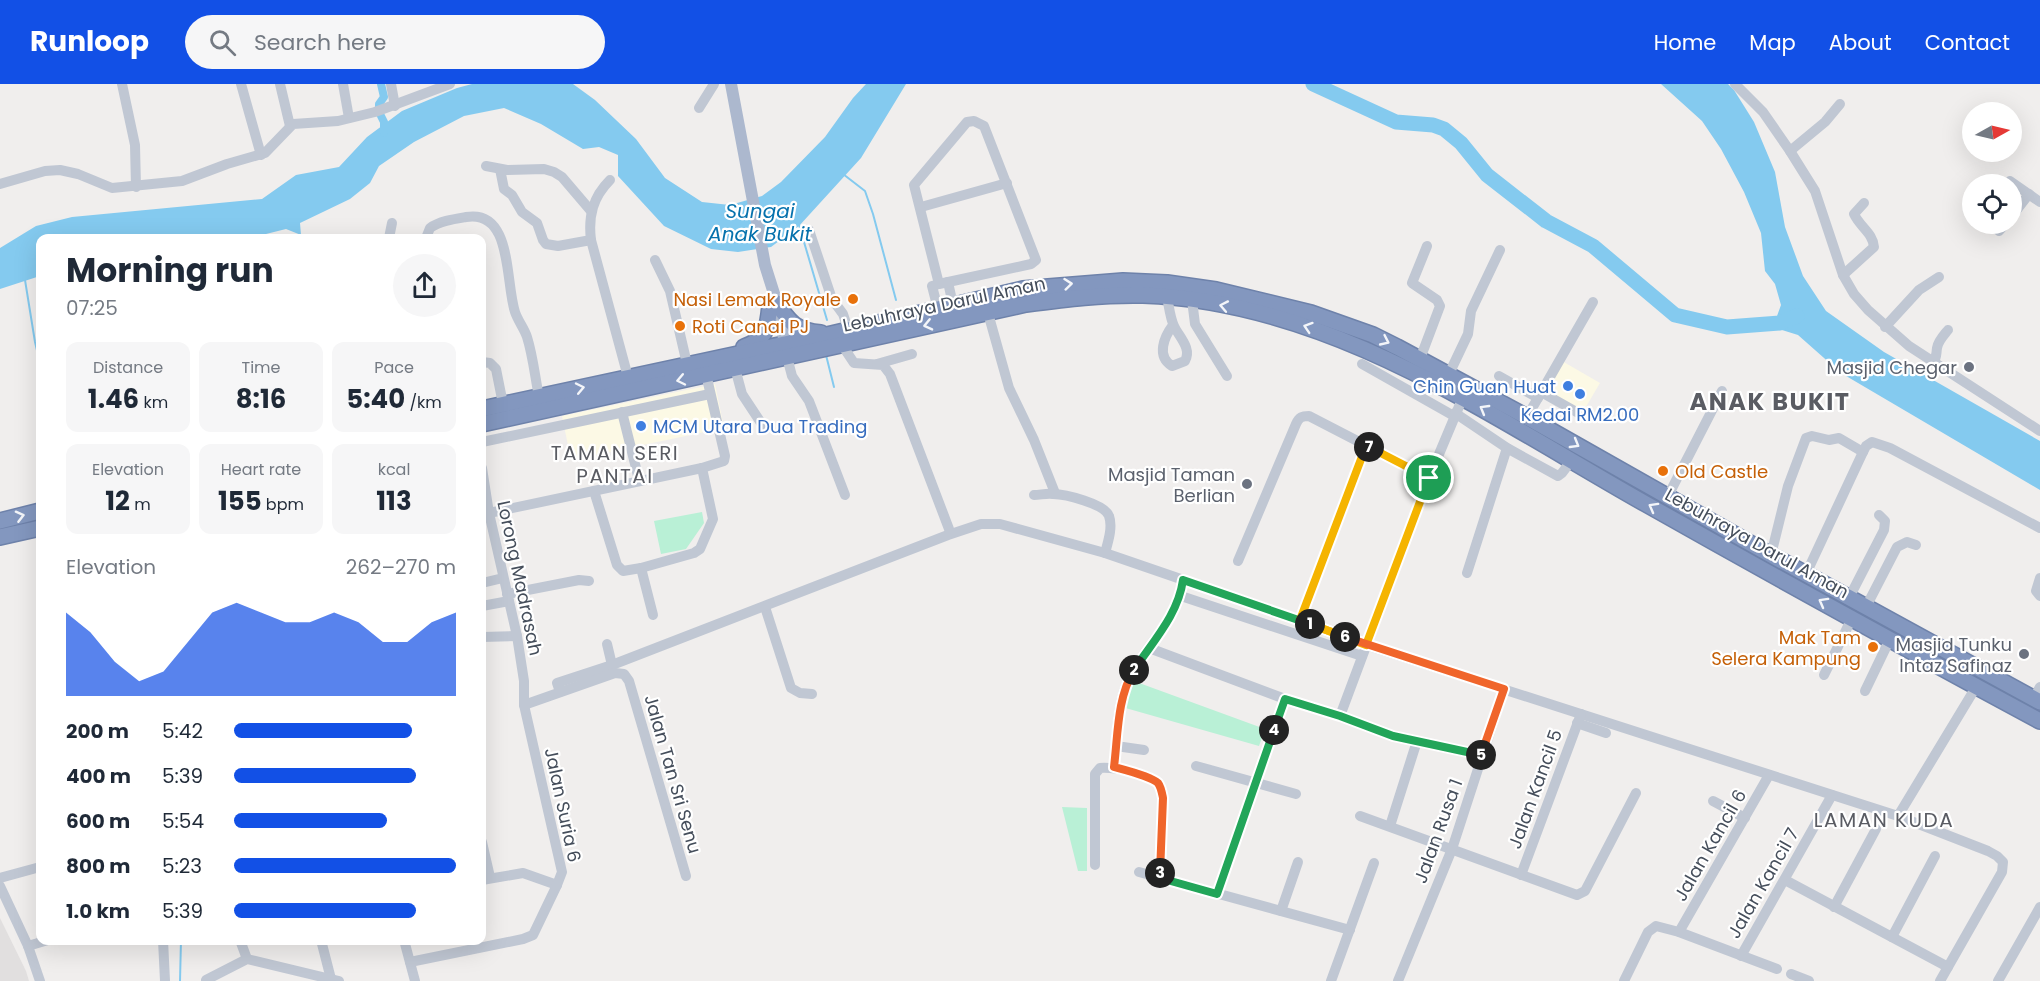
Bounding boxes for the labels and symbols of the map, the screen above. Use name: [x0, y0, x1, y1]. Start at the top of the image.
north arrow: [1962, 102, 2022, 162]
water label: Sungai Anak Bukit: [707, 197, 813, 248]
street label: Lebuhraya Darul Aman: [840, 270, 1048, 338]
one-way arrow: [1063, 279, 1073, 291]
place label: Nasi Lemak Royale: [673, 287, 841, 312]
marker: Nasi Lemak Royale: [846, 292, 860, 306]
one-way arrow: [1220, 300, 1230, 313]
place label: Roti Canai PJ: [692, 314, 809, 339]
one-way arrow: [923, 318, 933, 331]
marker: Roti Canai PJ: [673, 319, 687, 333]
one-way arrow: [1303, 322, 1314, 334]
one-way arrow: [1379, 334, 1390, 346]
place label: Masjid Chegar: [1826, 355, 1957, 380]
marker: Masjid Chegar: [1962, 360, 1976, 374]
one-way arrow: [676, 372, 686, 385]
place label: Chin Guan Huat: [1413, 374, 1556, 399]
marker: Chin Guan Huat: [1561, 379, 1575, 393]
one-way arrow: [574, 382, 584, 395]
district label: ANAK BUKIT: [1690, 385, 1850, 418]
marker: Kedai RM2.00: [1573, 387, 1587, 401]
place label: Kedai RM2.00: [1521, 402, 1639, 427]
one-way arrow: [1480, 405, 1490, 417]
place label: MCM Utara Dua Trading: [653, 414, 867, 439]
marker: MCM Utara Dua Trading: [634, 419, 648, 433]
pin: 7: [1354, 432, 1384, 462]
one-way arrow: [1569, 437, 1579, 448]
district label: TAMAN SERI PANTAI: [551, 439, 679, 490]
pin: [1403, 452, 1454, 503]
place label: Old Castle: [1675, 459, 1768, 484]
place label: Masjid Taman Berlian: [1108, 462, 1235, 508]
marker: Old Castle: [1656, 464, 1670, 478]
marker: Masjid Taman Berlian: [1240, 477, 1254, 491]
street label: Lebuhraya Darul Aman: [1660, 482, 1854, 604]
street label: Lorong Madrasah: [491, 498, 549, 658]
one-way arrow: [1648, 503, 1659, 515]
one-way arrow: [15, 510, 25, 523]
one-way arrow: [1819, 598, 1829, 609]
pin: 1: [1295, 609, 1325, 639]
pin: 6: [1330, 622, 1360, 652]
place label: Mak Tam Selera Kampung: [1711, 625, 1861, 671]
place label: Masjid Tunku Intaz Safinaz: [1896, 632, 2012, 678]
marker: Mak Tam Selera Kampung: [1866, 640, 1880, 654]
marker: Masjid Tunku Intaz Safinaz: [2017, 647, 2031, 661]
pin: 2: [1119, 655, 1149, 685]
street label: Jalan Tan Sri Senu: [638, 692, 708, 856]
pin: 4: [1259, 715, 1289, 745]
street label: Jalan Kancil 5: [1502, 726, 1568, 852]
pin: 5: [1466, 740, 1496, 770]
street label: Jalan Suria 6: [539, 746, 587, 864]
street label: Jalan Rusa 1: [1408, 775, 1468, 887]
street label: Jalan Kancil 6: [1668, 785, 1752, 905]
district label: LAMAN KUDA: [1814, 806, 1954, 834]
street label: Jalan Kancil 7: [1721, 823, 1805, 943]
pin: 3: [1145, 858, 1175, 888]

